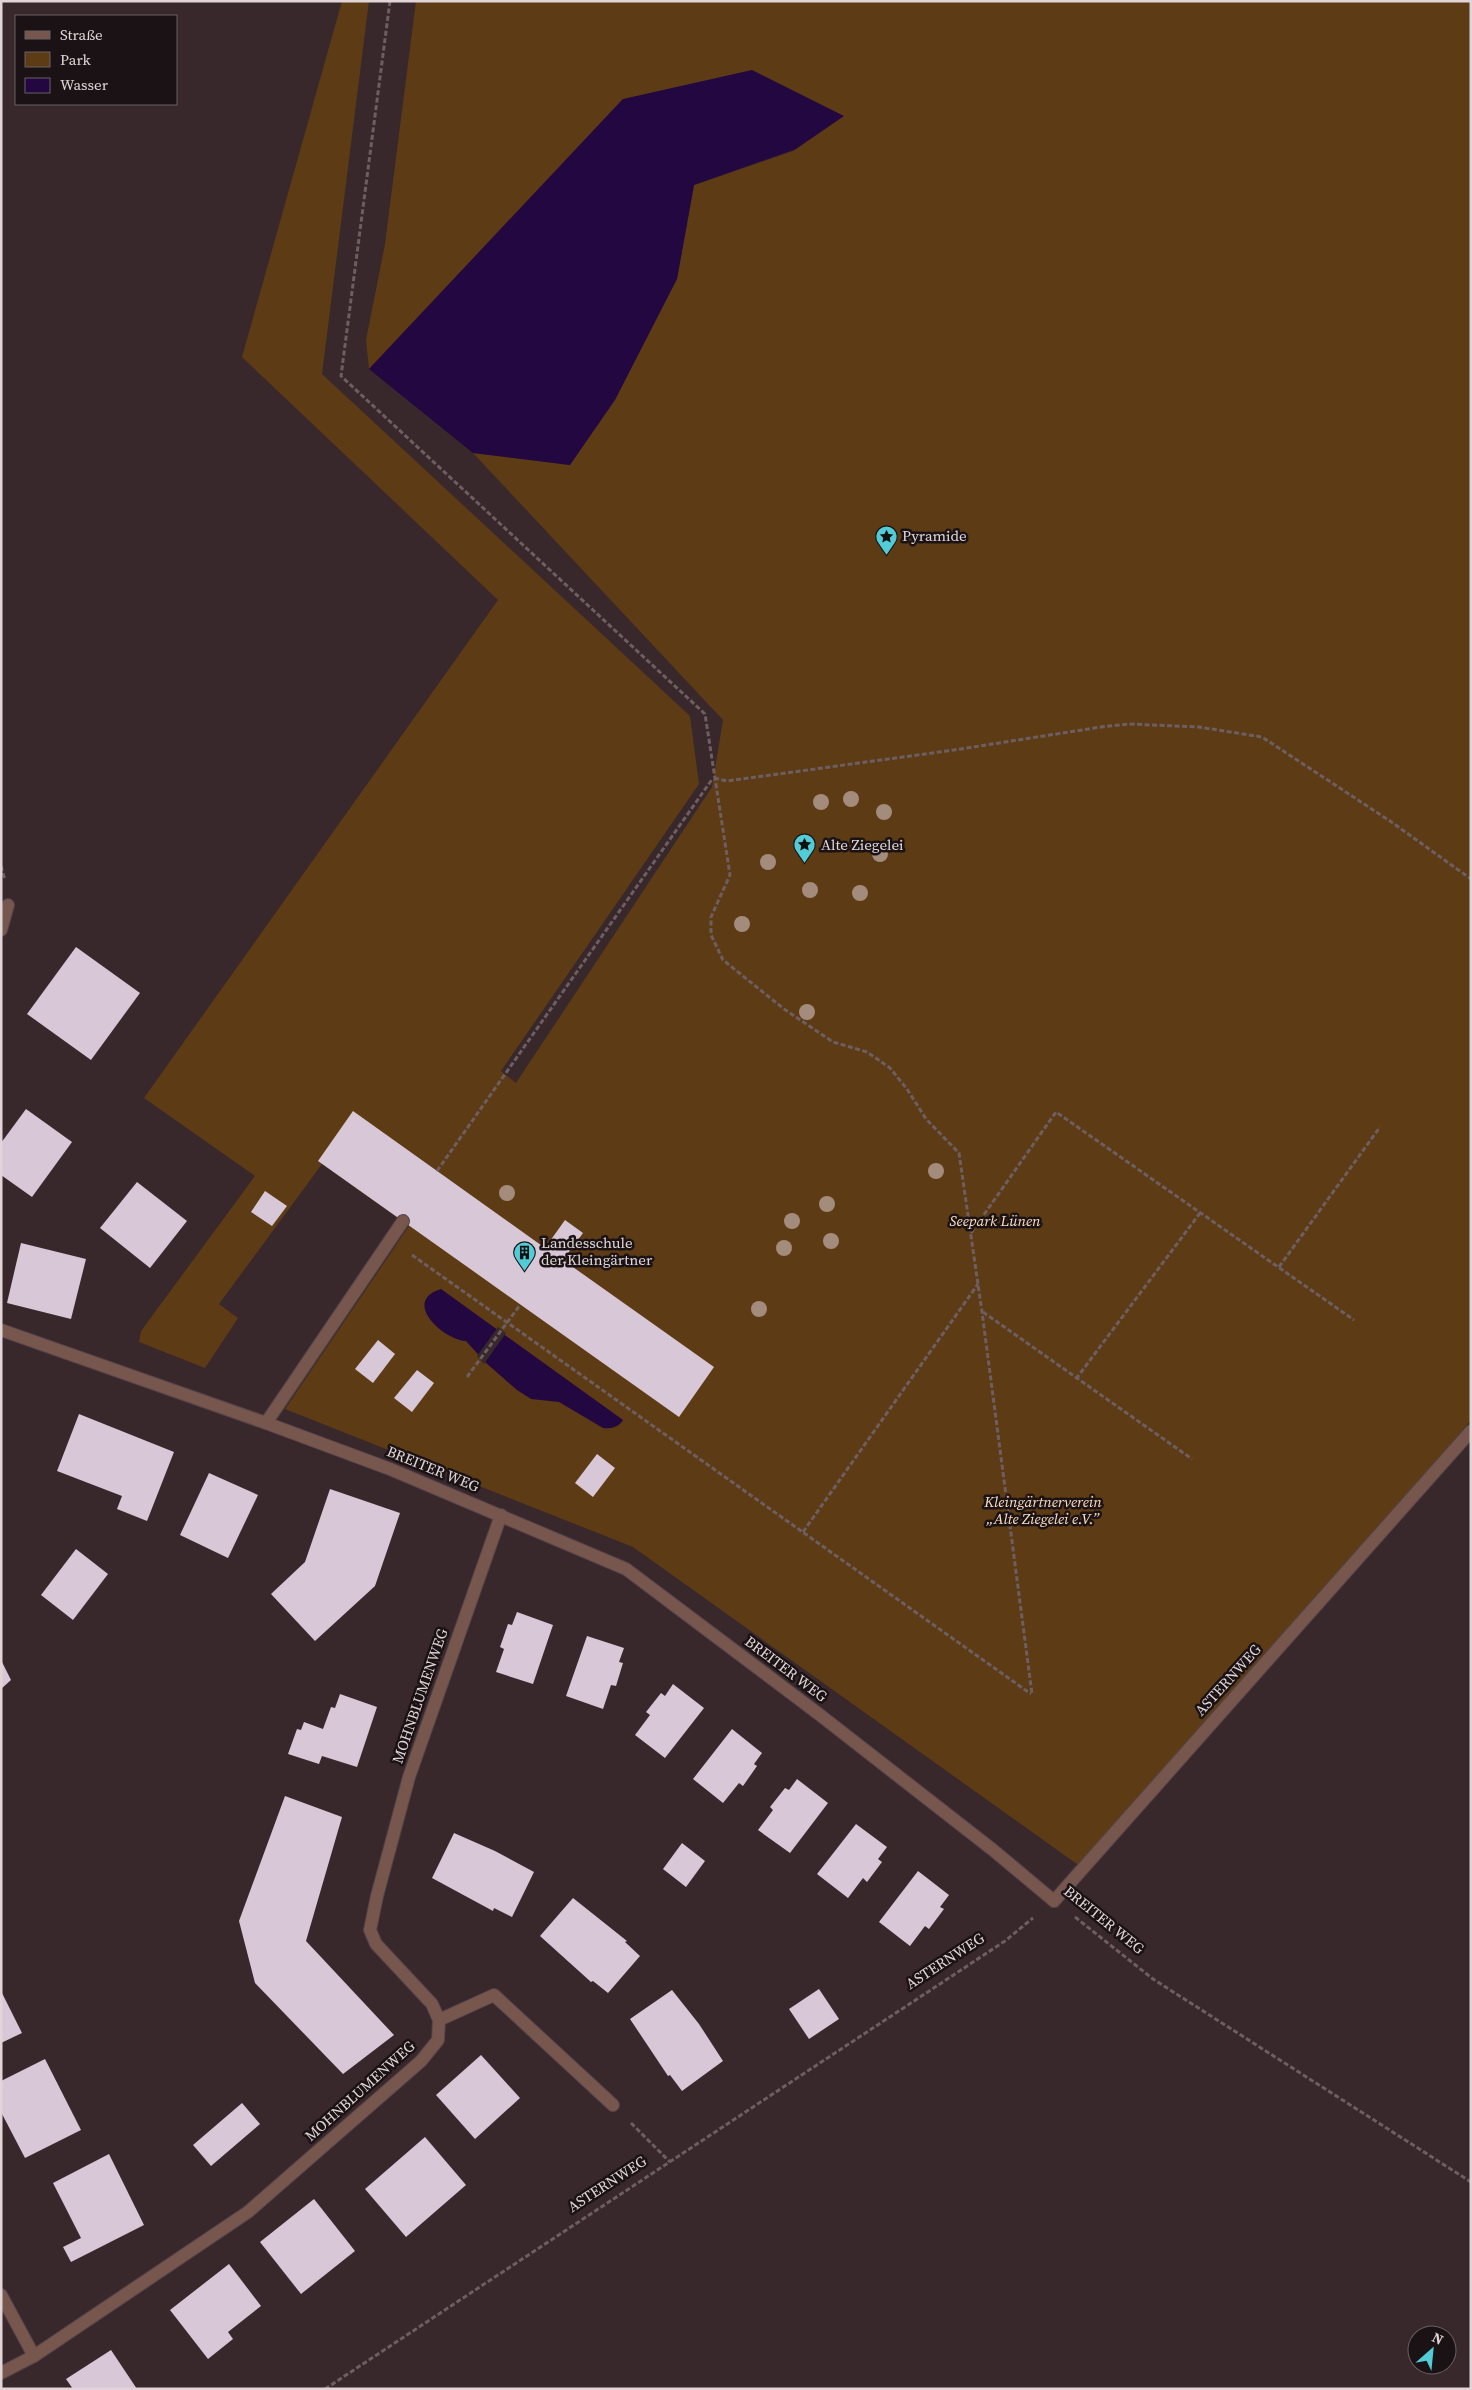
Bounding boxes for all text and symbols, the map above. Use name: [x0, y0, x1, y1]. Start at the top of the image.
legend: [15, 15, 178, 105]
text: Straße: [60, 24, 103, 45]
text: Park: [60, 49, 92, 70]
text: Wasser: [60, 74, 109, 95]
place icon: Pyramide: [874, 524, 898, 555]
place label: Pyramide: [902, 525, 967, 546]
place icon: Alte Ziegelei: [793, 833, 817, 864]
place label: Alte Ziegelei: [821, 834, 904, 855]
park label: Seepark Lünen: [949, 1210, 1041, 1231]
place label: Landesschule der Kleingärtner: [541, 1232, 653, 1270]
building icon: Landesschule der Kleingärtner: [513, 1240, 537, 1271]
street label: BREITER WEG: [384, 1440, 483, 1497]
park label: Kleingärtnerverein „Alte Ziegelei e.V.”: [983, 1491, 1102, 1529]
street label: MOHNBLUMENWEG: [387, 1626, 452, 1766]
street label: BREITER WEG: [741, 1631, 832, 1706]
street label: ASTERNWEG: [1190, 1639, 1266, 1720]
street label: BREITER WEG: [1060, 1881, 1149, 1959]
street label: ASTERNWEG: [901, 1927, 988, 1994]
street label: MOHNBLUMENWEG: [300, 2036, 419, 2146]
street label: ASTERNWEG: [563, 2150, 650, 2217]
north arrow: [1407, 2325, 1457, 2375]
text: N: [1429, 2327, 1447, 2350]

